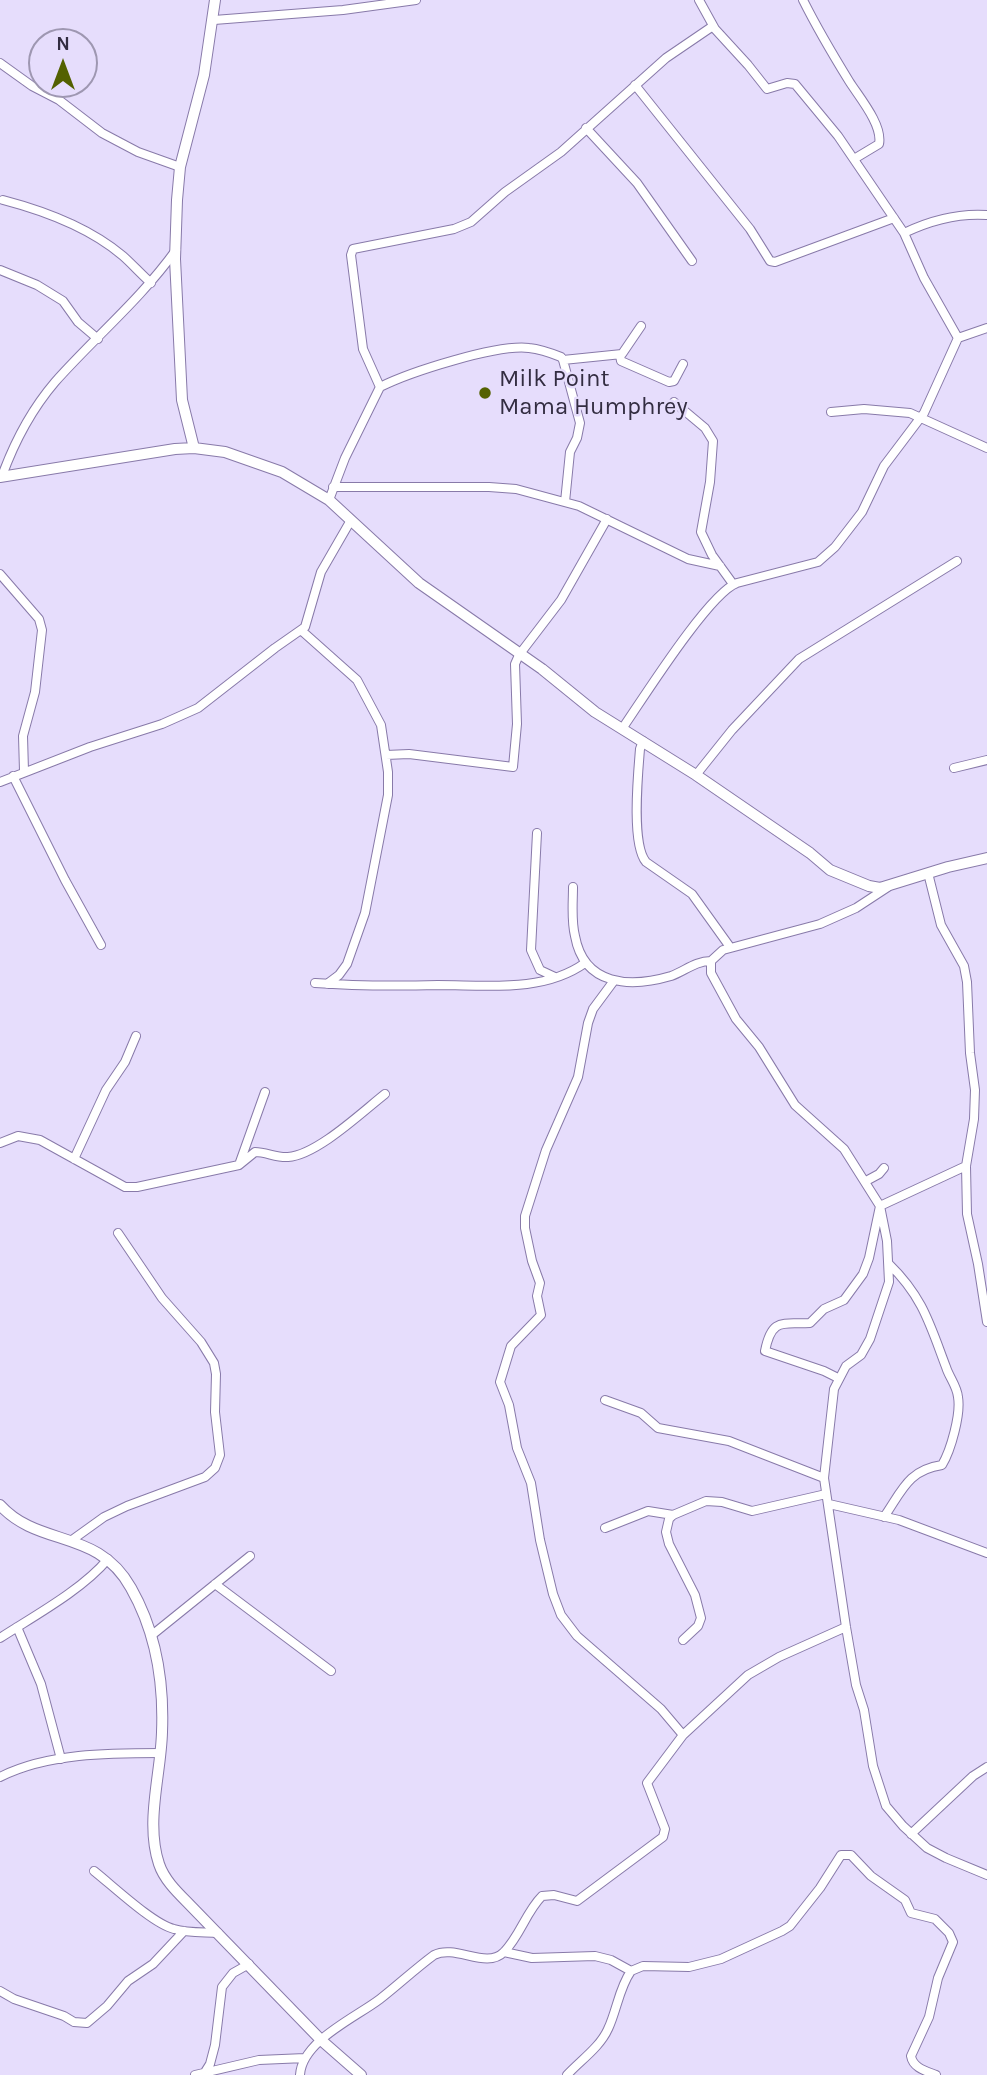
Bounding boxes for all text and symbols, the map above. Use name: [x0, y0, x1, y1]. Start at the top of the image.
north arrow: [28, 28, 98, 98]
text: N: [56, 33, 70, 55]
place label: Milk Point Mama Humphrey: [499, 365, 688, 421]
marker: Milk Point Mama Humphrey: [477, 385, 493, 401]

